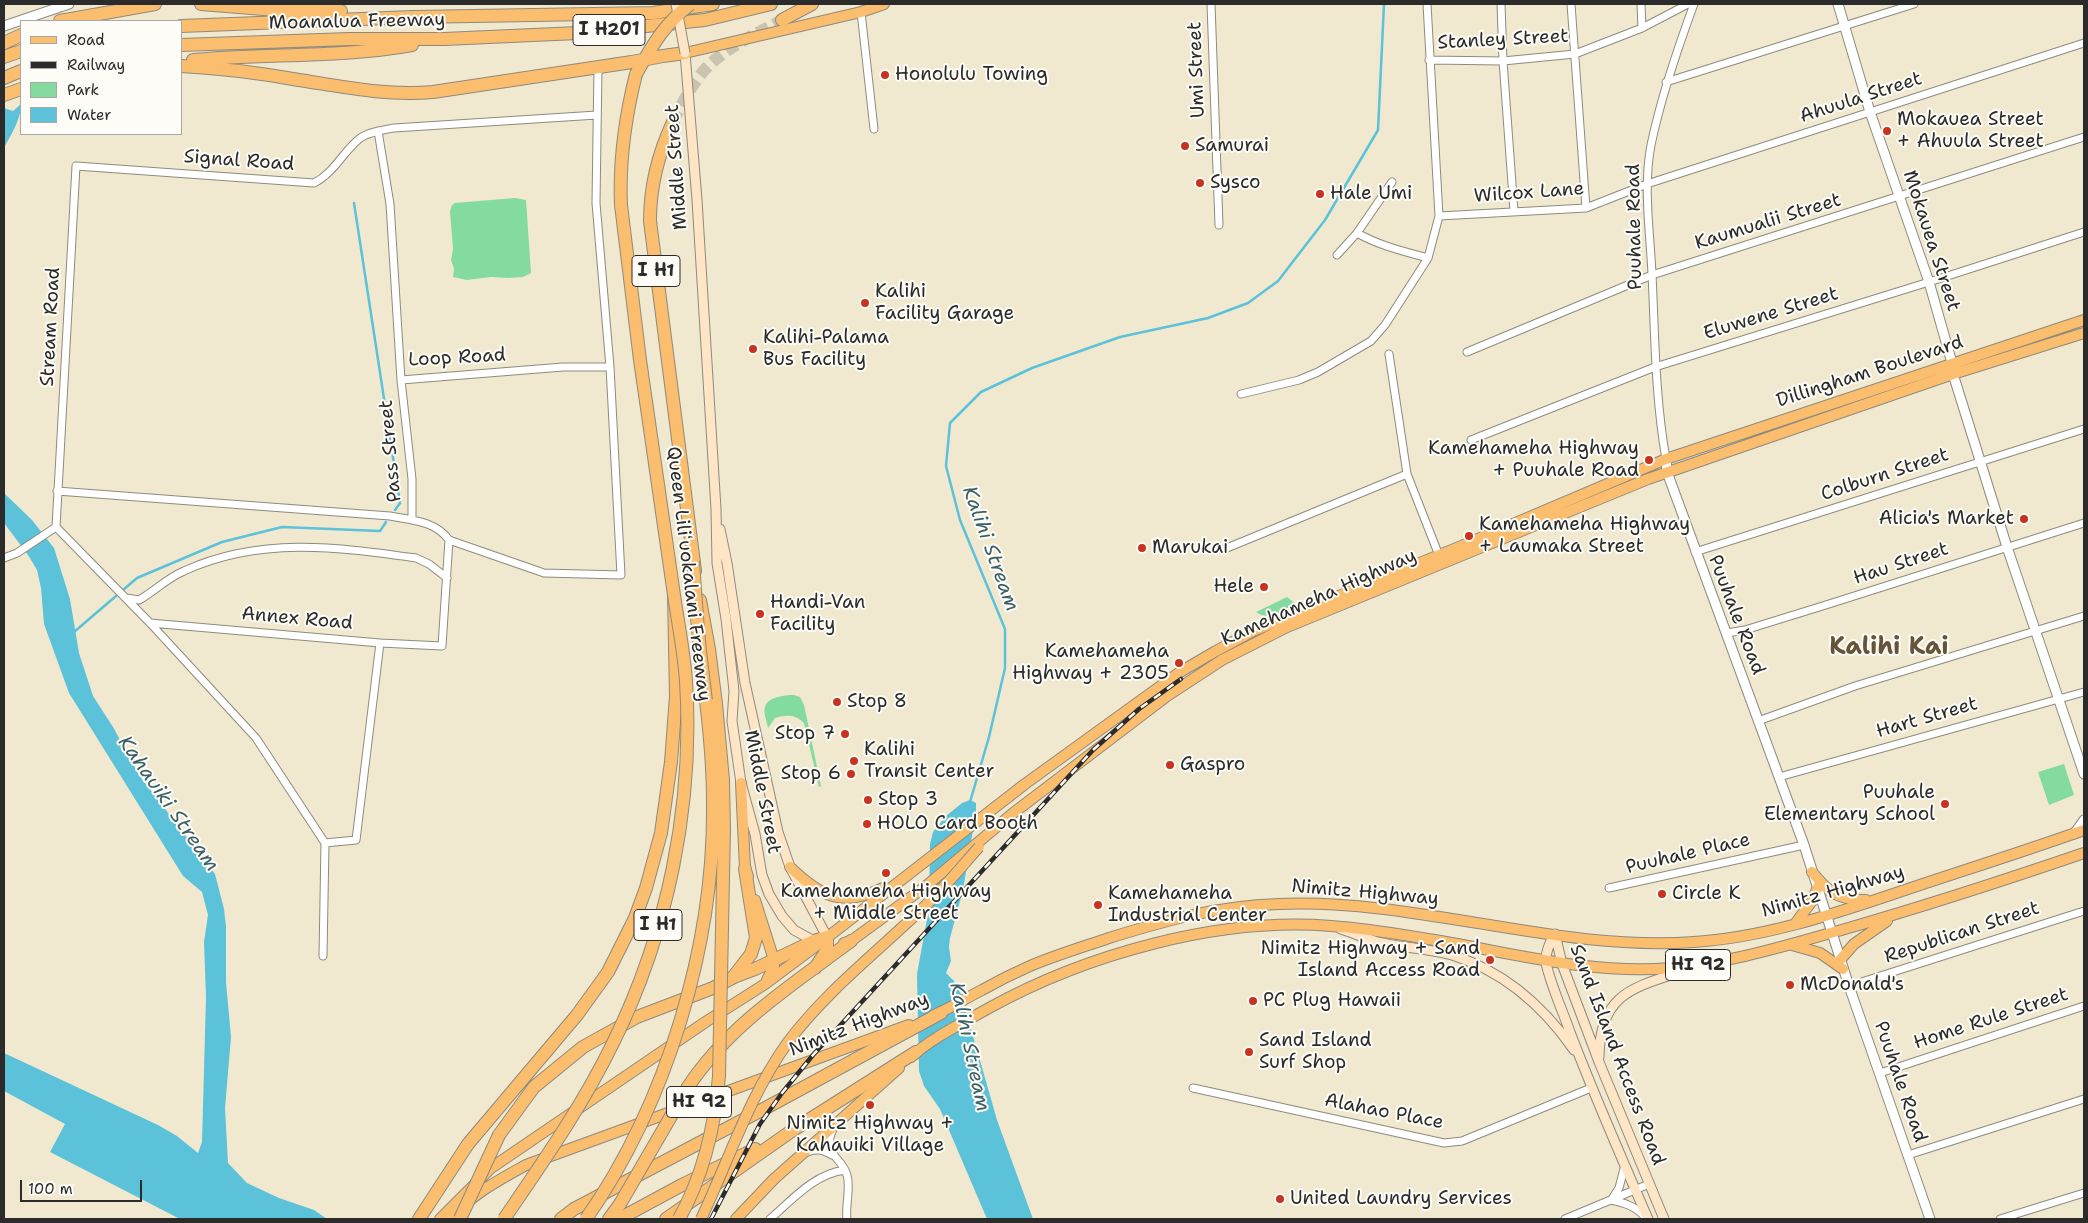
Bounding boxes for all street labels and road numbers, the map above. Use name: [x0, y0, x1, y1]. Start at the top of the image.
street label: Moanalua Freeway: [269, 9, 445, 35]
road number: I H201: [573, 14, 645, 46]
street label: Umi Street: [1184, 21, 1210, 119]
street label: Stanley Street: [1437, 25, 1569, 55]
street label: Ahuula Street: [1797, 68, 1925, 128]
street label: Middle Street: [661, 103, 693, 231]
street label: Signal Road: [183, 146, 295, 176]
street label: Puuhale Road: [1622, 164, 1648, 290]
street label: Mokauea Street: [1897, 168, 1965, 314]
street label: Wilcox Lane: [1473, 178, 1585, 208]
street label: Kaumualii Street: [1692, 189, 1844, 255]
road number: I H1: [632, 256, 680, 286]
street label: Stream Road: [36, 267, 66, 387]
street label: Eluwene Street: [1701, 283, 1841, 345]
street label: Dillingham Boulevard: [1774, 331, 1966, 413]
street label: Loop Road: [408, 344, 506, 372]
street label: Pass Street: [375, 399, 407, 503]
street label: Colburn Street: [1818, 444, 1952, 506]
street label: Queen Liliʻuokalani Freeway: [661, 445, 715, 703]
street label: Hau Street: [1851, 538, 1951, 590]
street label: Kamehameha Highway: [1218, 545, 1420, 651]
street label: Puuhale Road: [1703, 552, 1769, 678]
street label: Annex Road: [240, 603, 354, 635]
street label: Hart Street: [1874, 693, 1980, 743]
street label: Middle Street: [739, 728, 785, 856]
street label: Puuhale Place: [1624, 829, 1752, 879]
street label: Nimitz Highway: [1759, 861, 1907, 923]
street label: Nimitz Highway: [1291, 875, 1439, 911]
street label: Republican Street: [1882, 897, 2042, 969]
road number: I H1: [634, 910, 682, 940]
street label: Sand Island Access Road: [1564, 941, 1670, 1169]
road number: HI 92: [1666, 950, 1730, 980]
street label: Home Rule Street: [1911, 983, 2071, 1055]
street label: Nimitz Highway: [786, 988, 932, 1062]
street label: Puuhale Road: [1869, 1019, 1931, 1145]
road number: HI 92: [666, 1086, 732, 1118]
street label: Alahao Place: [1322, 1089, 1446, 1135]

